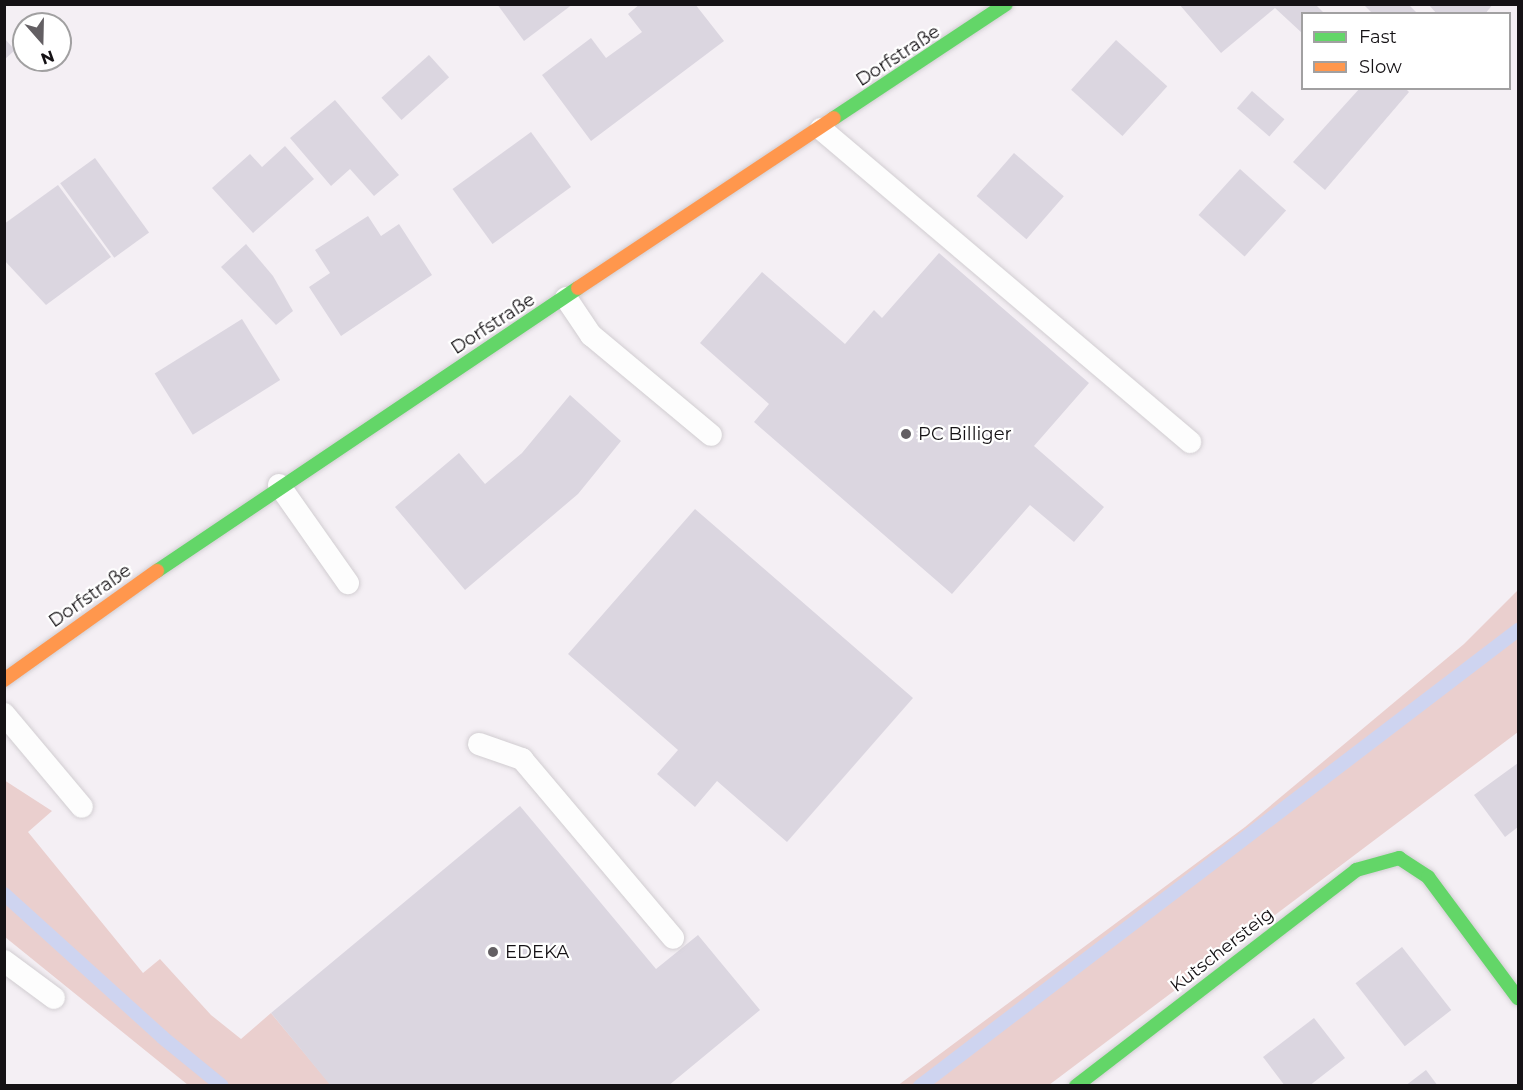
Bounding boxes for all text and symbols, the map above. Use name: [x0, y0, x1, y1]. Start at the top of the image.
north arrow: [12, 12, 72, 72]
legend: [1301, 12, 1511, 90]
street label: Dorfstraße: [852, 21, 944, 91]
text: Fast: [1359, 26, 1397, 48]
text: N: [38, 46, 57, 69]
text: Slow: [1359, 56, 1402, 78]
street label: Dorfstraße: [447, 289, 539, 359]
place label: PC Billiger: [918, 423, 1012, 445]
marker: PC Billiger: [899, 427, 913, 441]
street label: Dorfstraße: [45, 560, 135, 632]
street label: Kutschersteig: [1166, 903, 1278, 997]
place label: EDEKA: [505, 941, 569, 963]
marker: EDEKA: [486, 945, 500, 959]

